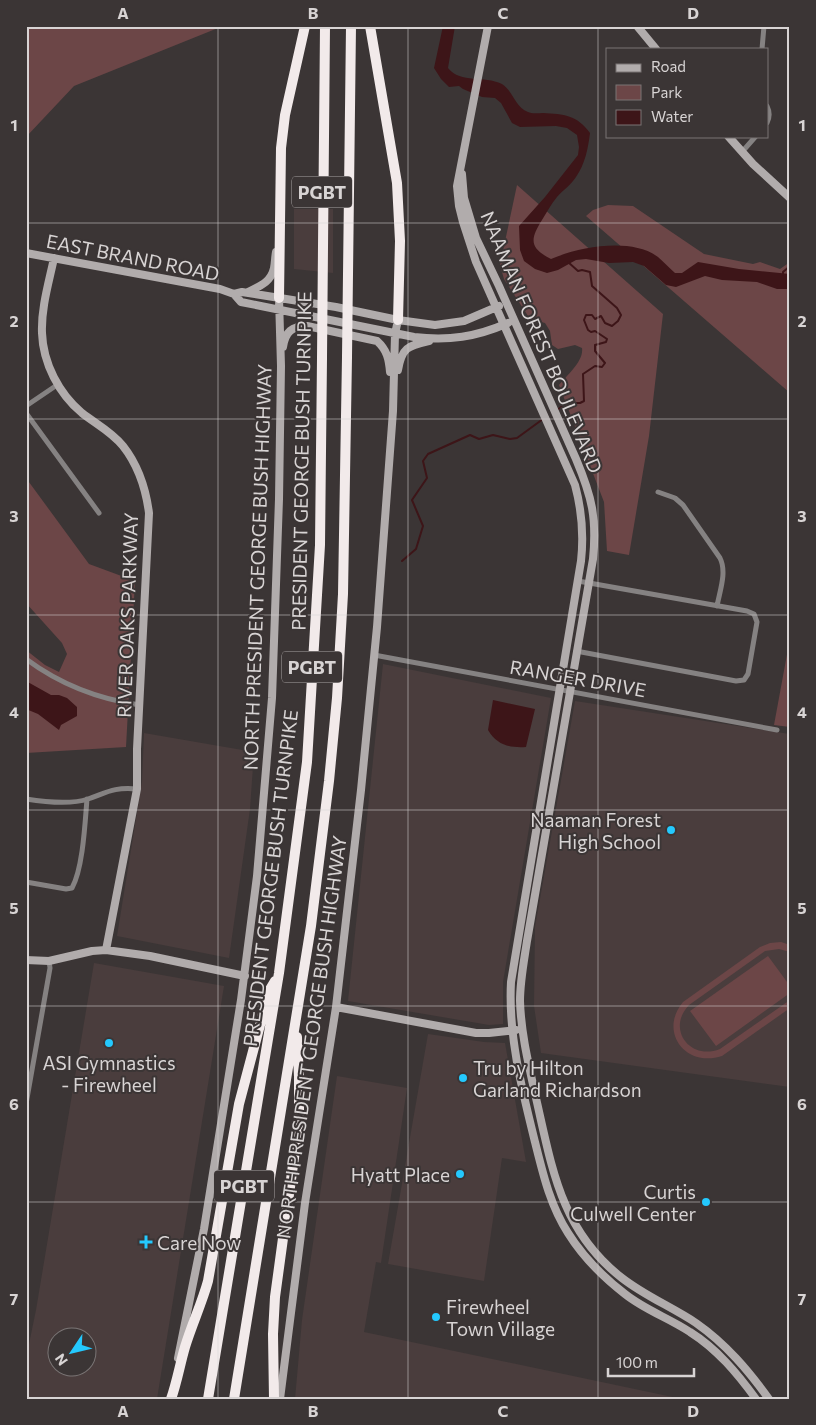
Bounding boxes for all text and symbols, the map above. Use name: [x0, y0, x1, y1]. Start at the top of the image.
text: A: [117, 3, 129, 22]
text: B: [308, 3, 319, 22]
text: C: [498, 3, 509, 22]
text: D: [687, 3, 699, 22]
legend: [606, 48, 768, 138]
text: Road: [651, 57, 686, 75]
text: Park: [651, 83, 682, 101]
text: Water: [651, 107, 693, 125]
text: 1: [10, 115, 18, 134]
text: 1: [798, 115, 806, 134]
road number: PGBT: [292, 176, 352, 208]
street label: NAAMAN FOREST BOULEVARD: [476, 208, 608, 476]
street label: EAST BRAND ROAD: [45, 229, 221, 285]
street label: PRESIDENT GEORGE BUSH TURNPIKE: [287, 291, 315, 631]
text: 2: [9, 311, 19, 330]
text: 2: [797, 311, 807, 330]
street label: NORTH PRESIDENT GEORGE BUSH HIGHWAY: [238, 363, 276, 771]
text: 3: [9, 506, 19, 525]
text: 3: [797, 506, 807, 525]
street label: RIVER OAKS PARKWAY: [112, 512, 142, 718]
road number: PGBT: [282, 652, 342, 682]
street label: RANGER DRIVE: [508, 655, 648, 701]
text: 4: [9, 702, 19, 721]
text: 4: [797, 702, 807, 721]
street label: PRESIDENT GEORGE BUSH TURNPIKE: [238, 708, 302, 1048]
place label: Naaman Forest High School: [530, 808, 661, 853]
marker: Naaman Forest High School: [665, 824, 677, 836]
street label: NORTH PRESIDENT GEORGE BUSH HIGHWAY: [271, 834, 351, 1240]
text: 5: [9, 898, 19, 917]
text: 5: [797, 898, 807, 917]
marker: ASI Gymnastics - Firewheel: [103, 1037, 115, 1049]
place label: ASI Gymnastics - Firewheel: [42, 1051, 176, 1096]
place label: Tru by Hilton Garland Richardson: [473, 1056, 642, 1101]
marker: Tru by Hilton Garland Richardson: [457, 1072, 469, 1084]
text: 6: [9, 1094, 19, 1113]
text: 6: [797, 1094, 807, 1113]
place label: Hyatt Place: [351, 1163, 450, 1186]
marker: Hyatt Place: [454, 1168, 466, 1180]
road number: PGBT: [214, 1170, 274, 1202]
place label: Curtis Culwell Center: [570, 1180, 696, 1225]
marker: Curtis Culwell Center: [700, 1196, 712, 1208]
place label: Care Now: [157, 1231, 241, 1254]
marker: Care Now: [139, 1235, 153, 1249]
text: 7: [10, 1289, 19, 1308]
text: 7: [798, 1289, 807, 1308]
place label: Firewheel Town Village: [446, 1295, 555, 1340]
marker: Firewheel Town Village: [430, 1311, 442, 1323]
north arrow: [48, 1328, 98, 1378]
scale bar: [608, 1345, 695, 1377]
text: N: [51, 1351, 71, 1369]
text: 100 m: [616, 1353, 658, 1371]
text: A: [117, 1401, 129, 1420]
text: B: [308, 1401, 319, 1420]
text: C: [498, 1401, 509, 1420]
text: D: [687, 1401, 699, 1420]

